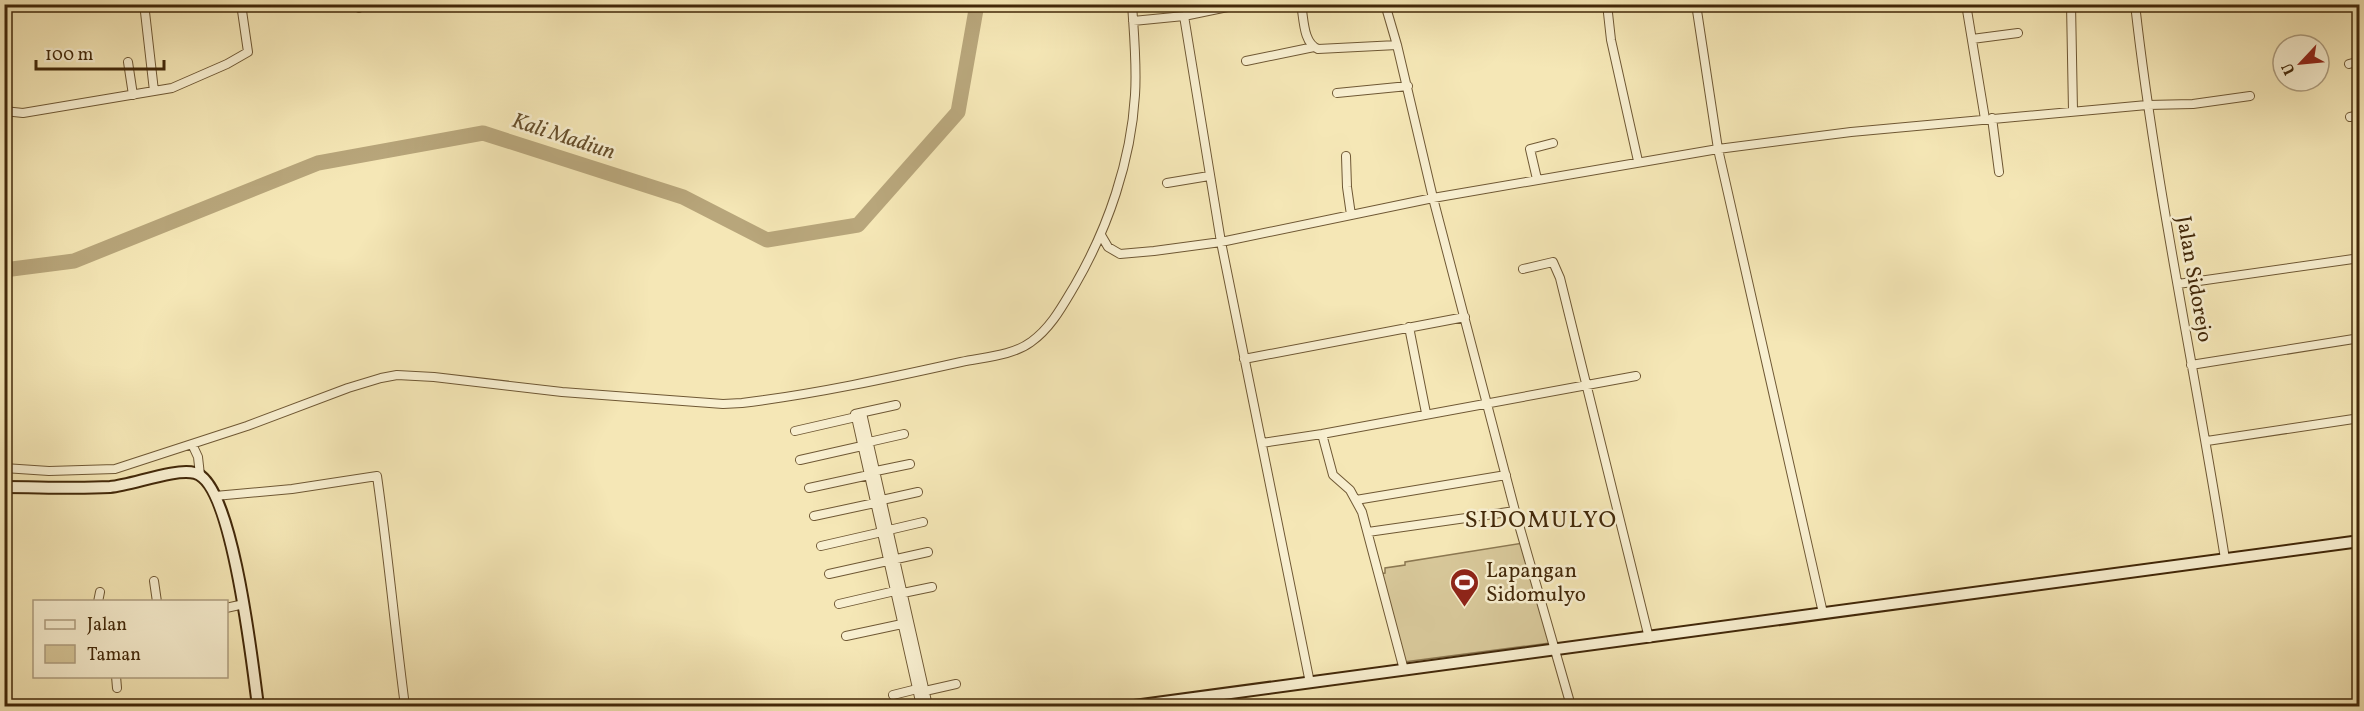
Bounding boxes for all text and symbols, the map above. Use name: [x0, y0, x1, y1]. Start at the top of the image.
scale bar: [36, 33, 164, 71]
north arrow: [2271, 33, 2331, 93]
text: 100 m: [45, 43, 94, 68]
text: U: [2277, 59, 2302, 78]
water label: Kali Madiun: [508, 106, 619, 169]
street label: Jalan Sidorejo: [2168, 214, 2219, 345]
district label: SIDOMULYO: [1464, 504, 1618, 538]
place label: Lapangan Sidomulyo: [1486, 557, 1586, 610]
sports icon: Lapangan Sidomulyo: [1449, 566, 1481, 608]
legend: [33, 600, 228, 678]
text: Jalan: [87, 613, 127, 638]
text: Taman: [87, 643, 141, 668]

